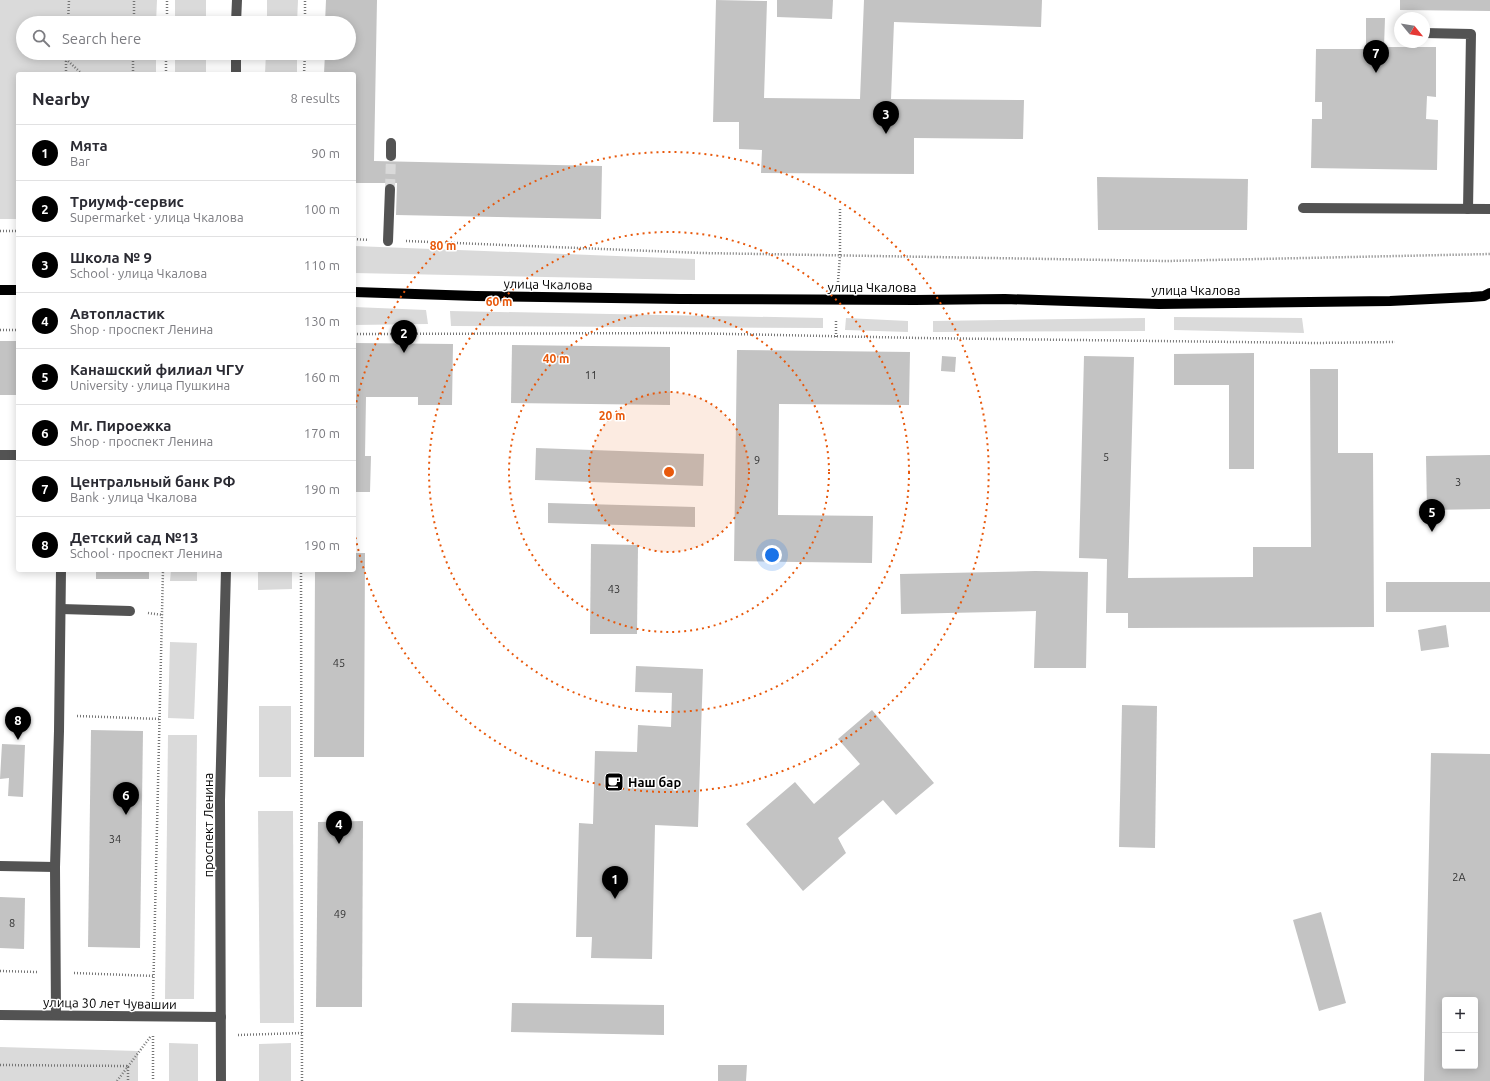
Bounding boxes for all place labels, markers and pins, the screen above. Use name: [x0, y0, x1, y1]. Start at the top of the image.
pin: 7: [1363, 40, 1389, 73]
pin: 3: [873, 101, 899, 134]
pin: 2: [391, 320, 417, 353]
centre of rings: [662, 465, 676, 479]
pin: 5: [1419, 499, 1445, 532]
pin: 8: [5, 707, 31, 740]
cafe icon: Наш бар: [603, 771, 625, 793]
place label: Наш бар: [628, 775, 681, 789]
pin: 6: [113, 782, 139, 815]
pin: 4: [326, 811, 352, 844]
pin: 1: [602, 866, 628, 899]

